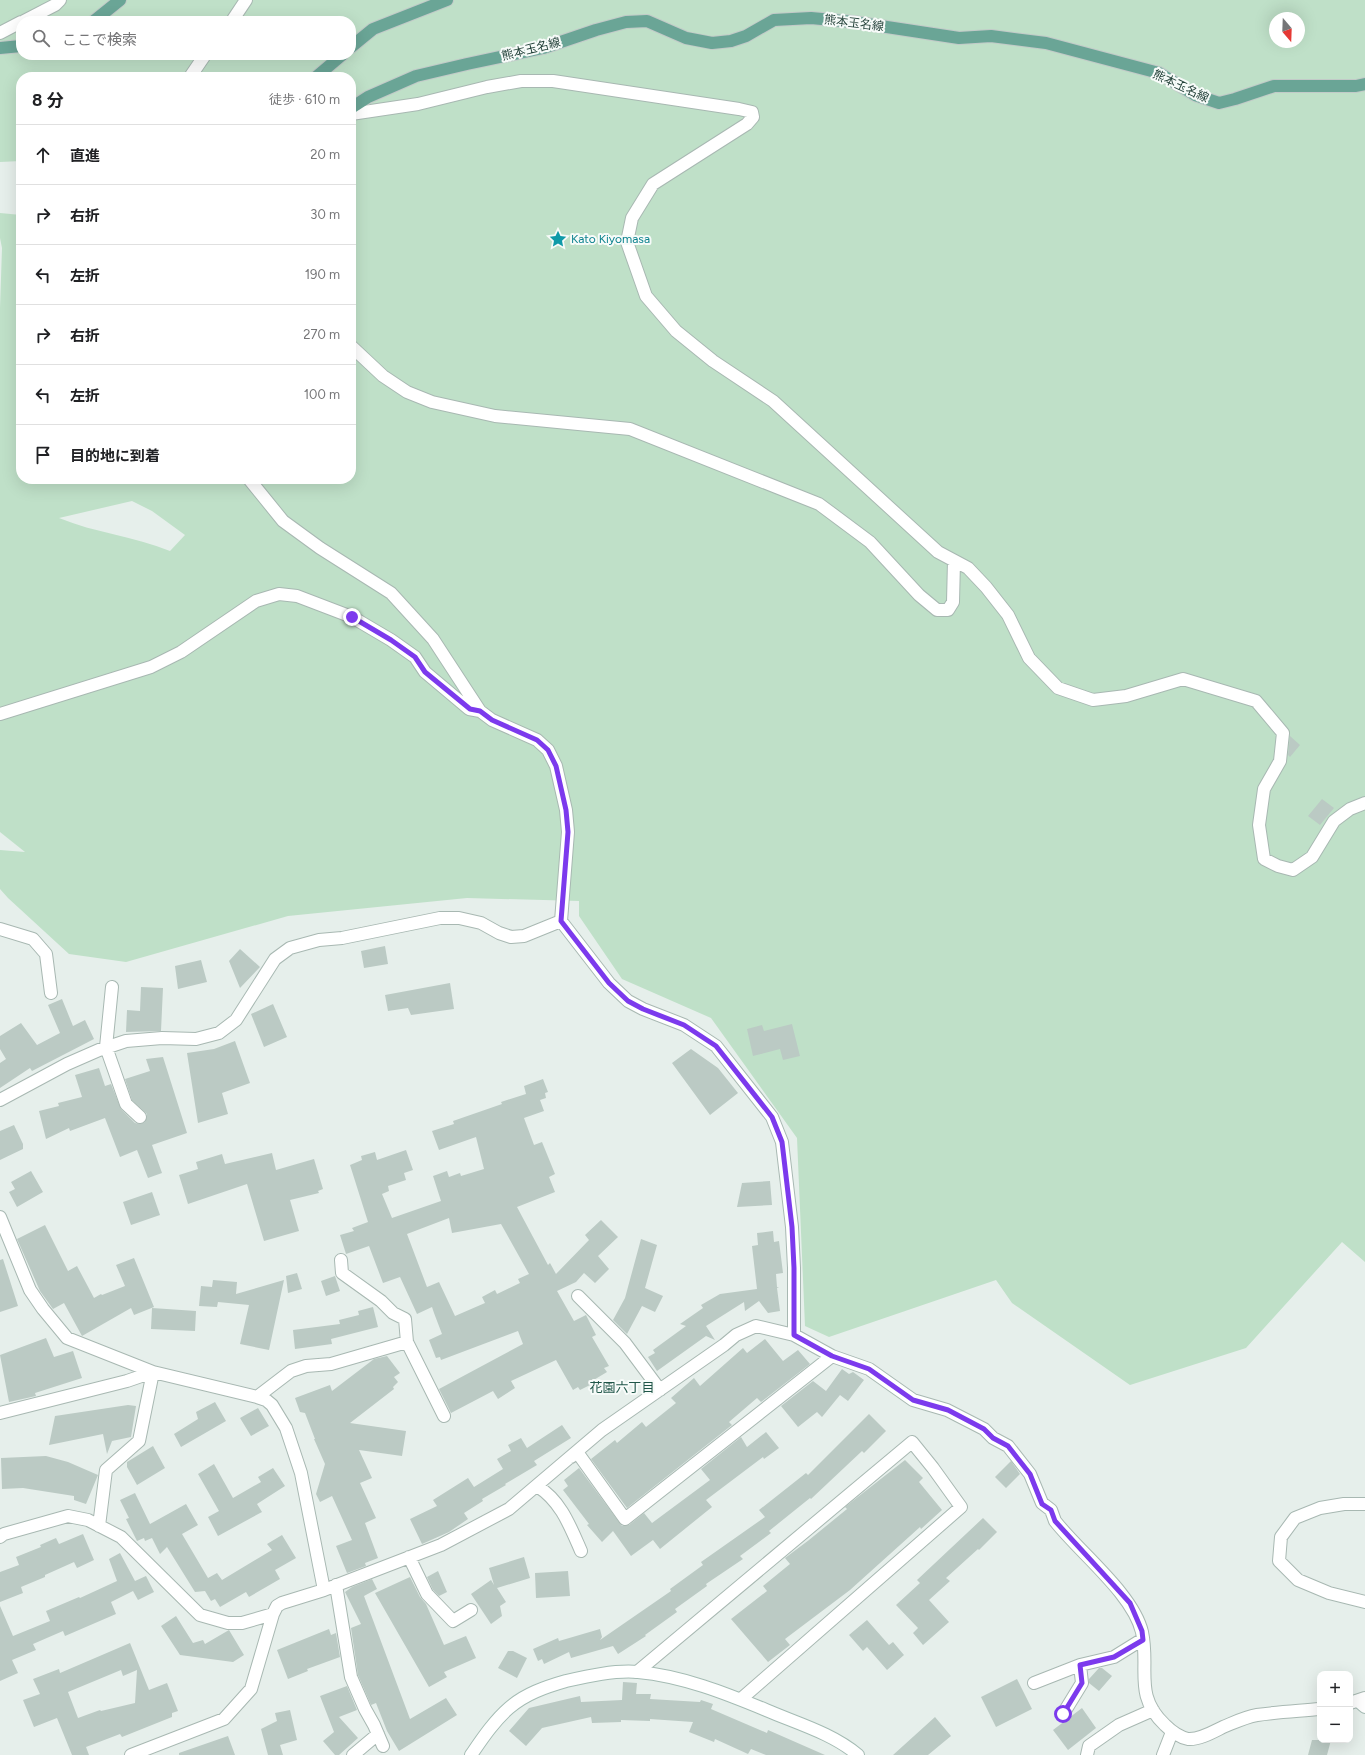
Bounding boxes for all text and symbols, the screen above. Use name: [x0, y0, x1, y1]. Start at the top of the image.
street label: 熊本玉名線: [823, 12, 885, 34]
north arrow: [1269, 12, 1305, 48]
search box: [16, 16, 356, 60]
icon: search: [30, 27, 52, 49]
text: ここで検索: [62, 31, 137, 49]
street label: 熊本玉名線: [500, 35, 562, 63]
street label: 熊本玉名線: [1151, 67, 1211, 105]
text: 8 分: [32, 90, 63, 110]
text: 徒歩 · 610 m: [269, 92, 340, 107]
icon: ahead: [32, 144, 54, 166]
text: 直進: [70, 147, 100, 165]
text: 20 m: [310, 147, 340, 162]
icon: right: [32, 204, 54, 226]
text: 右折: [70, 207, 100, 225]
text: 30 m: [310, 207, 340, 222]
place icon: Kato Kiyomasa: [548, 229, 568, 249]
place label: Kato Kiyomasa: [571, 232, 650, 246]
icon: left: [32, 264, 54, 286]
text: 左折: [70, 267, 100, 285]
text: 190 m: [305, 267, 340, 282]
icon: right: [32, 324, 54, 346]
text: 右折: [70, 327, 100, 345]
text: 270 m: [303, 327, 340, 342]
icon: left: [32, 384, 54, 406]
text: 左折: [70, 387, 100, 405]
text: 100 m: [304, 387, 340, 402]
icon: arrive: [32, 444, 54, 466]
text: 目的地に到着: [70, 447, 160, 465]
route end: [343, 608, 361, 626]
district label: 花園六丁目: [589, 1380, 655, 1395]
map controls: [1317, 1671, 1353, 1743]
button: +: [1317, 1671, 1353, 1707]
route start: [1054, 1705, 1072, 1723]
button: −: [1317, 1707, 1353, 1743]

